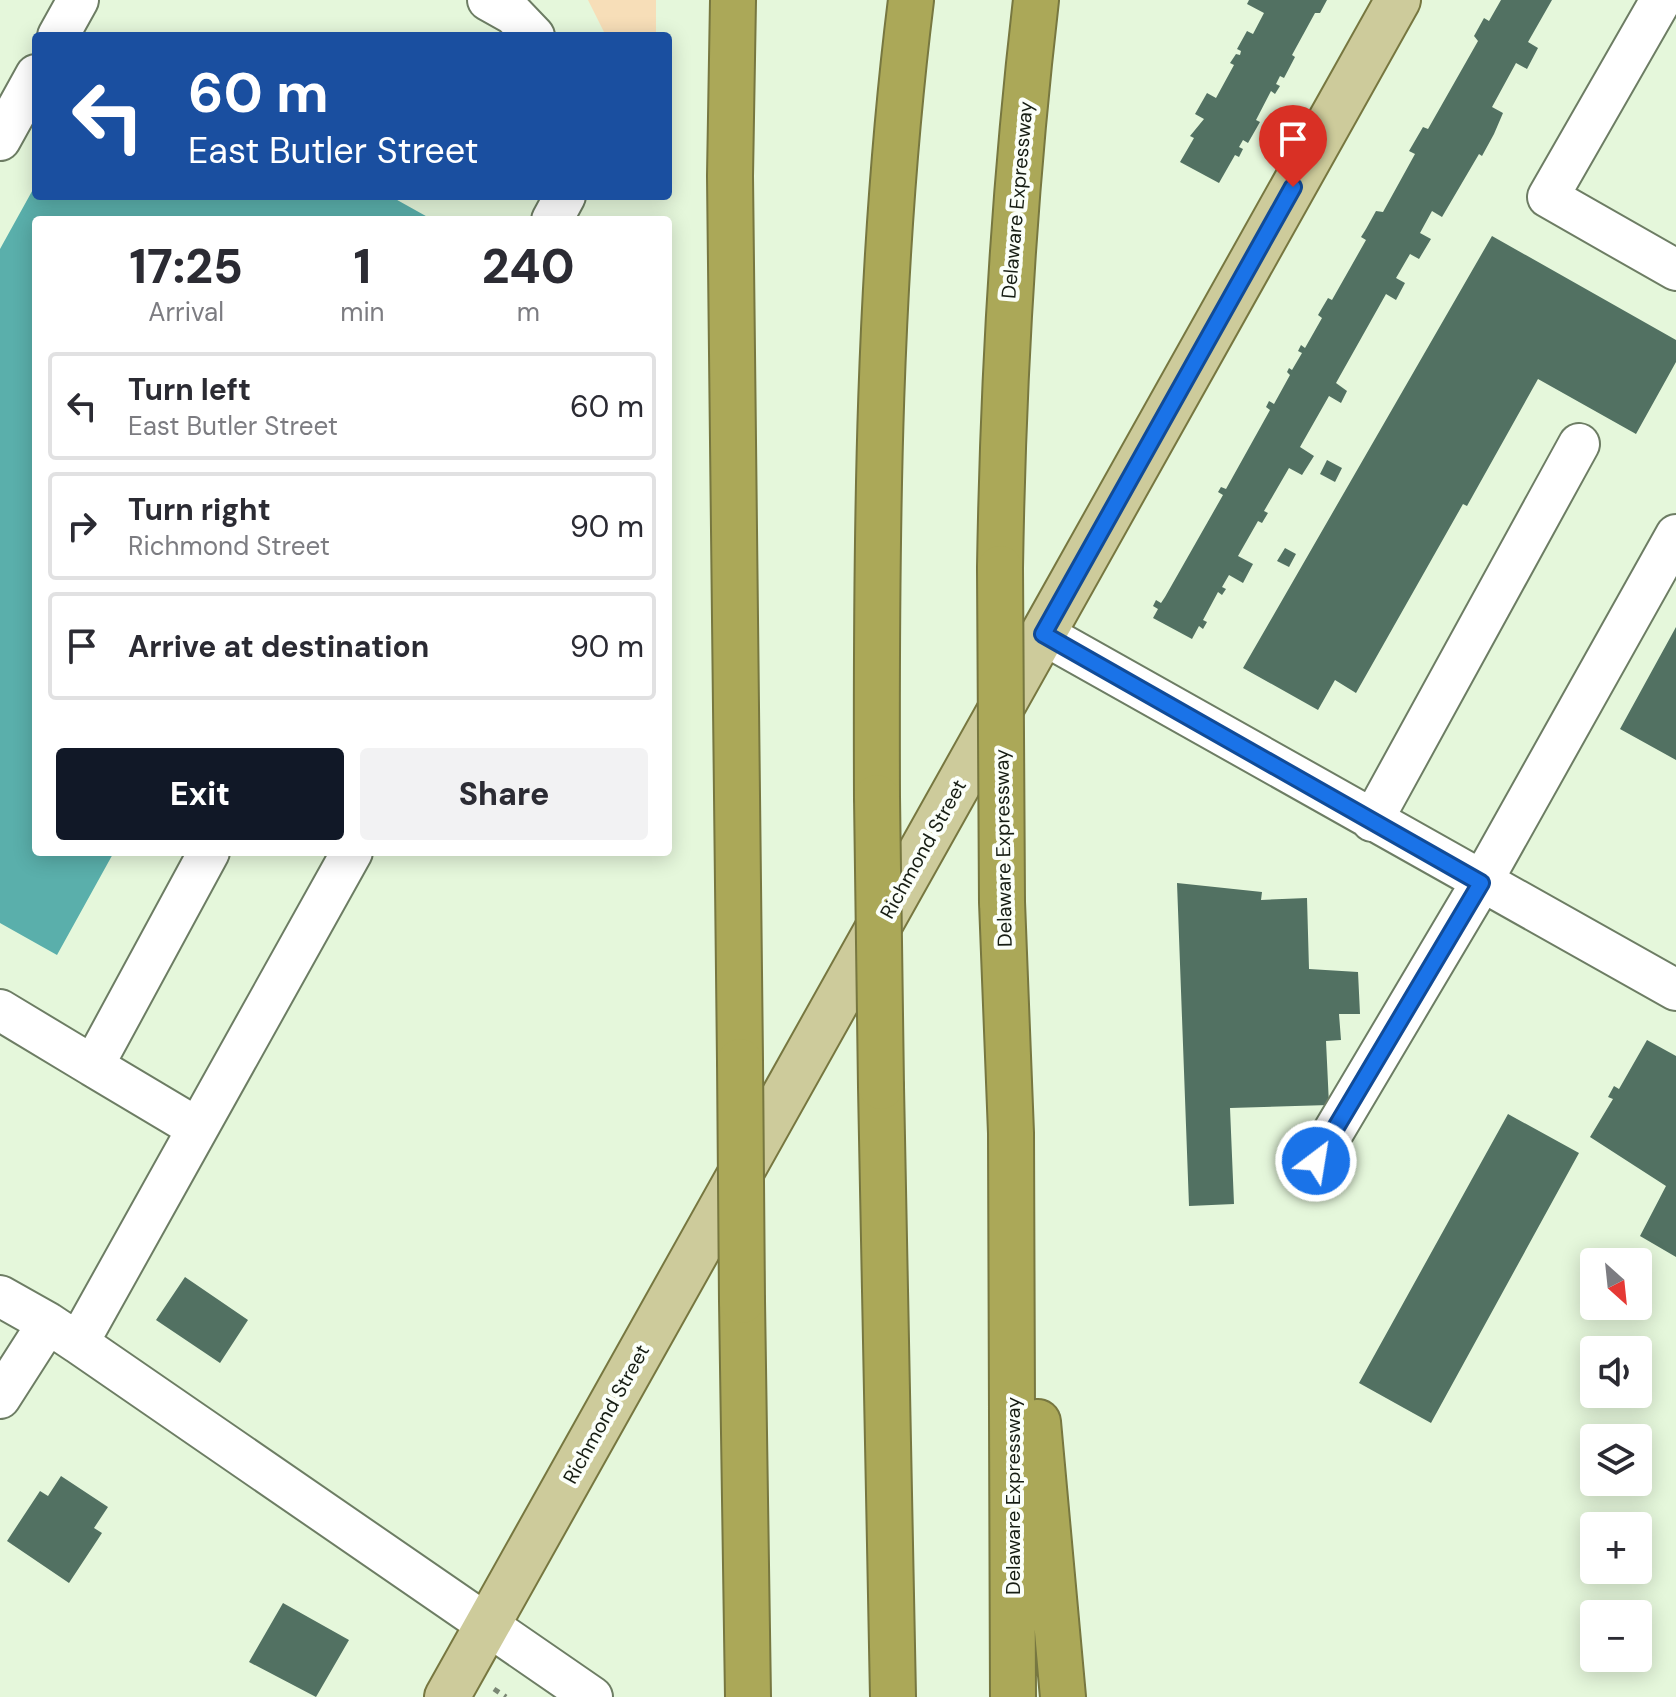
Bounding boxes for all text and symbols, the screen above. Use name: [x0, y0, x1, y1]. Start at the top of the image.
text: 60 m: [188, 56, 329, 129]
icon: left: [56, 64, 160, 168]
street label: Delaware Expressway: [995, 100, 1039, 300]
pin: [1259, 105, 1327, 187]
icon: arrive: [1271, 117, 1315, 161]
text: East Butler Street: [188, 127, 479, 174]
text: 17:25: [129, 235, 243, 298]
text: 1: [354, 235, 371, 298]
text: 240: [482, 235, 575, 298]
text: Arrival: [148, 295, 224, 329]
text: min: [340, 295, 385, 329]
text: m: [517, 295, 540, 329]
text: Turn left: [128, 370, 251, 409]
icon: left: [60, 384, 104, 428]
text: 60 m: [570, 387, 644, 426]
text: East Butler Street: [128, 409, 338, 443]
text: Turn right: [128, 490, 271, 529]
icon: right: [60, 504, 104, 548]
text: 90 m: [570, 507, 644, 546]
text: Richmond Street: [128, 529, 330, 563]
icon: arrive: [60, 624, 104, 668]
text: Arrive at destination: [128, 627, 429, 666]
text: 90 m: [570, 627, 644, 666]
button: Exit: [56, 748, 344, 840]
button: Share: [360, 748, 648, 840]
street label: Delaware Expressway: [988, 749, 1018, 947]
street label: Richmond Street: [874, 775, 972, 923]
position arrow: [1274, 1119, 1358, 1203]
north arrow: [1580, 1248, 1652, 1320]
map controls: [1580, 1248, 1652, 1672]
button: sound: [1580, 1336, 1652, 1408]
street label: Richmond Street: [557, 1340, 655, 1488]
street label: Delaware Expressway: [1000, 1397, 1026, 1595]
button: layers: [1580, 1424, 1652, 1496]
button: +: [1580, 1512, 1652, 1584]
button: −: [1580, 1600, 1652, 1672]

